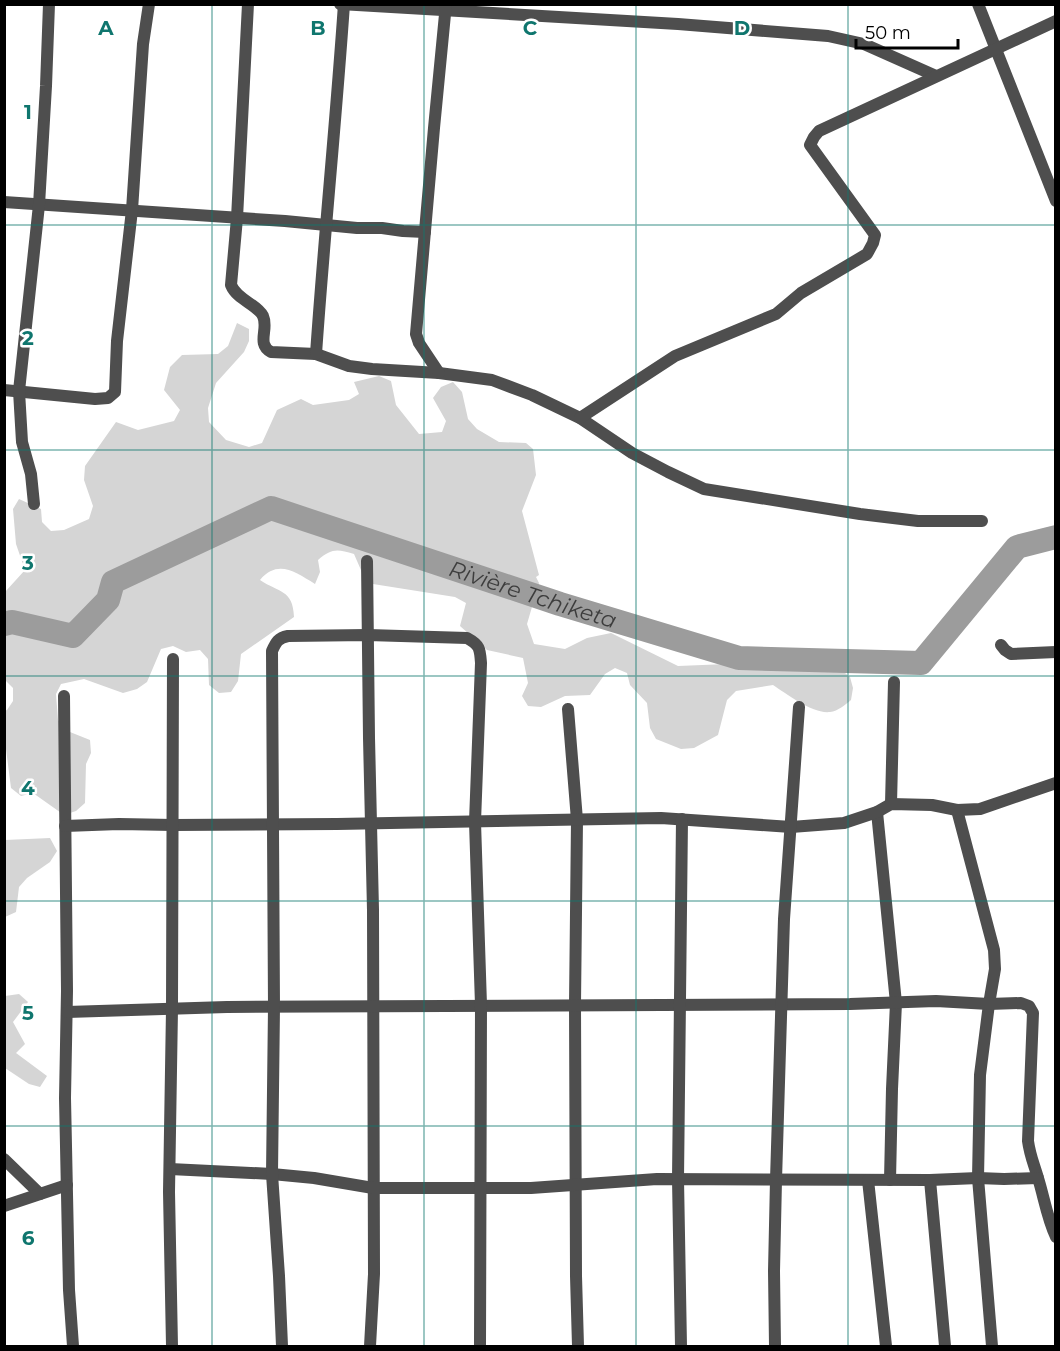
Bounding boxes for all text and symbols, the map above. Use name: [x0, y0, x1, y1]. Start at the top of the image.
scale bar: [856, 12, 958, 50]
text: A: [97, 16, 114, 40]
text: B: [310, 16, 326, 40]
text: C: [523, 16, 538, 40]
text: D: [734, 16, 750, 40]
text: 50 m: [865, 22, 911, 44]
text: 1: [24, 100, 32, 124]
text: 2: [22, 326, 34, 350]
text: 3: [21, 551, 34, 575]
water label: Rivière Tchiketa: [446, 555, 620, 634]
text: 4: [21, 776, 35, 800]
text: 5: [22, 1001, 34, 1025]
text: 6: [22, 1226, 35, 1250]

